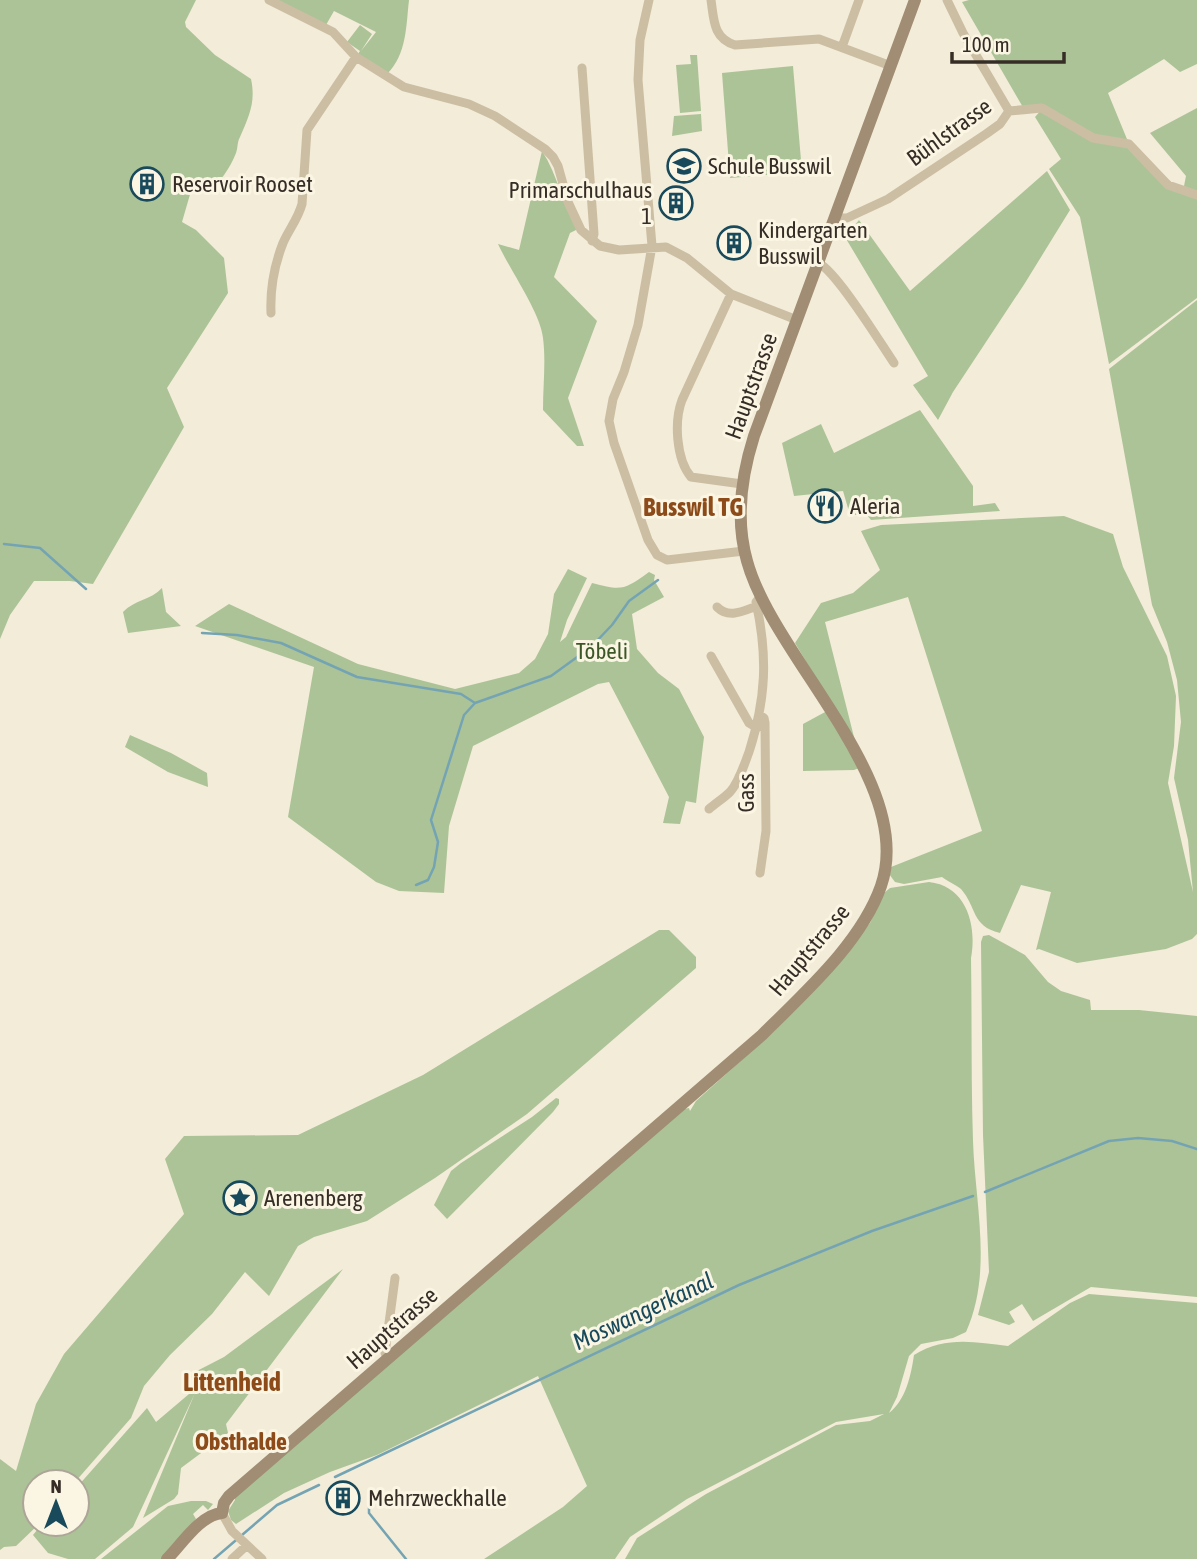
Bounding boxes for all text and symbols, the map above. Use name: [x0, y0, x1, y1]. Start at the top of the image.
scale bar: [952, 21, 1064, 65]
text: 100 m: [962, 32, 1010, 56]
street label: Bühlstrasse: [902, 93, 996, 171]
school or university icon: Schule Busswil: [665, 147, 703, 185]
place label: Schule Busswil: [708, 153, 831, 179]
building icon: Reservoir Rooset: [128, 165, 166, 203]
place label: Reservoir Rooset: [172, 171, 313, 197]
place label: Primarschulhaus 1: [509, 177, 652, 229]
building icon: Primarschulhaus 1: [657, 184, 695, 222]
place label: Kindergarten Busswil: [758, 217, 868, 269]
building icon: Kindergarten Busswil: [715, 224, 753, 262]
street label: Hauptstrasse: [720, 329, 782, 443]
restaurant icon: Aleria: [806, 487, 844, 525]
district label: Busswil TG: [643, 492, 743, 522]
place label: Aleria: [850, 493, 900, 519]
park label: Töbeli: [576, 638, 628, 664]
street label: Gass: [733, 773, 759, 813]
street label: Hauptstrasse: [763, 899, 855, 1001]
place icon: Arenenberg: [221, 1179, 259, 1217]
place label: Arenenberg: [264, 1185, 363, 1211]
water label: Moswangerkanal: [568, 1267, 718, 1355]
street label: Hauptstrasse: [342, 1282, 442, 1374]
district label: Littenheid: [183, 1367, 281, 1397]
district label: Obsthalde: [195, 1428, 287, 1455]
north arrow: [21, 1468, 91, 1538]
text: N: [50, 1475, 62, 1497]
building icon: Mehrzweckhalle: [324, 1479, 362, 1517]
place label: Mehrzweckhalle: [368, 1485, 507, 1511]

